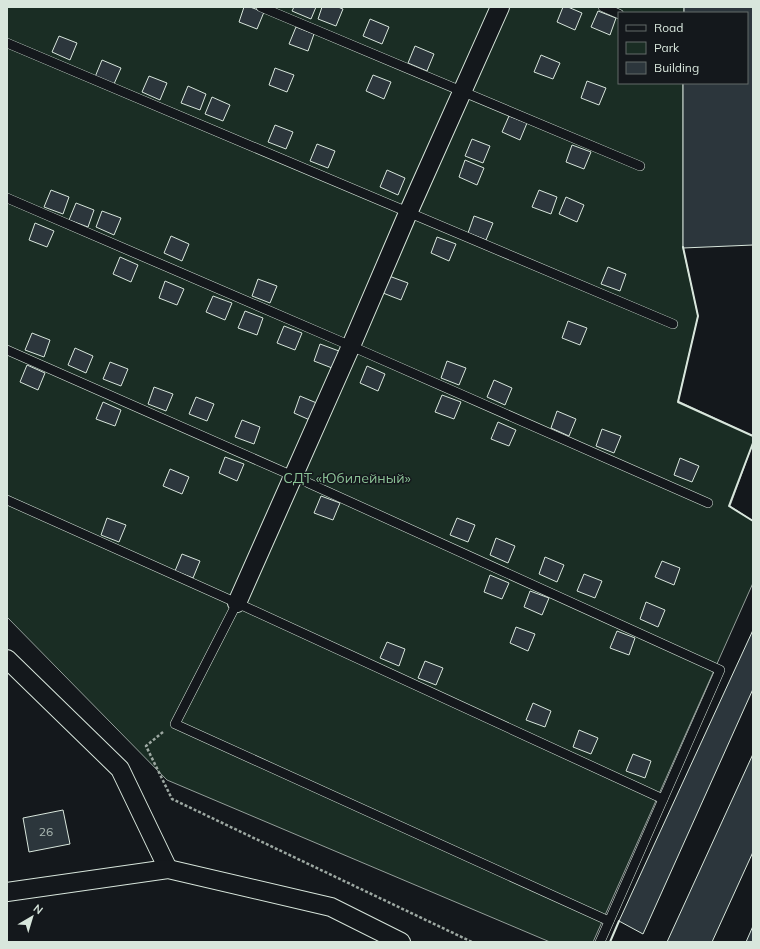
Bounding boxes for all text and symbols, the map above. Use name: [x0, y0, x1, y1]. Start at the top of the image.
legend: [618, 12, 748, 84]
text: Road: [654, 20, 683, 35]
text: Park: [654, 40, 680, 55]
text: Building: [654, 60, 699, 75]
park label: СДТ «Юбилейный»: [283, 469, 411, 487]
house number: 26: [39, 824, 53, 839]
north arrow: [12, 897, 52, 937]
text: N: [31, 901, 46, 917]

